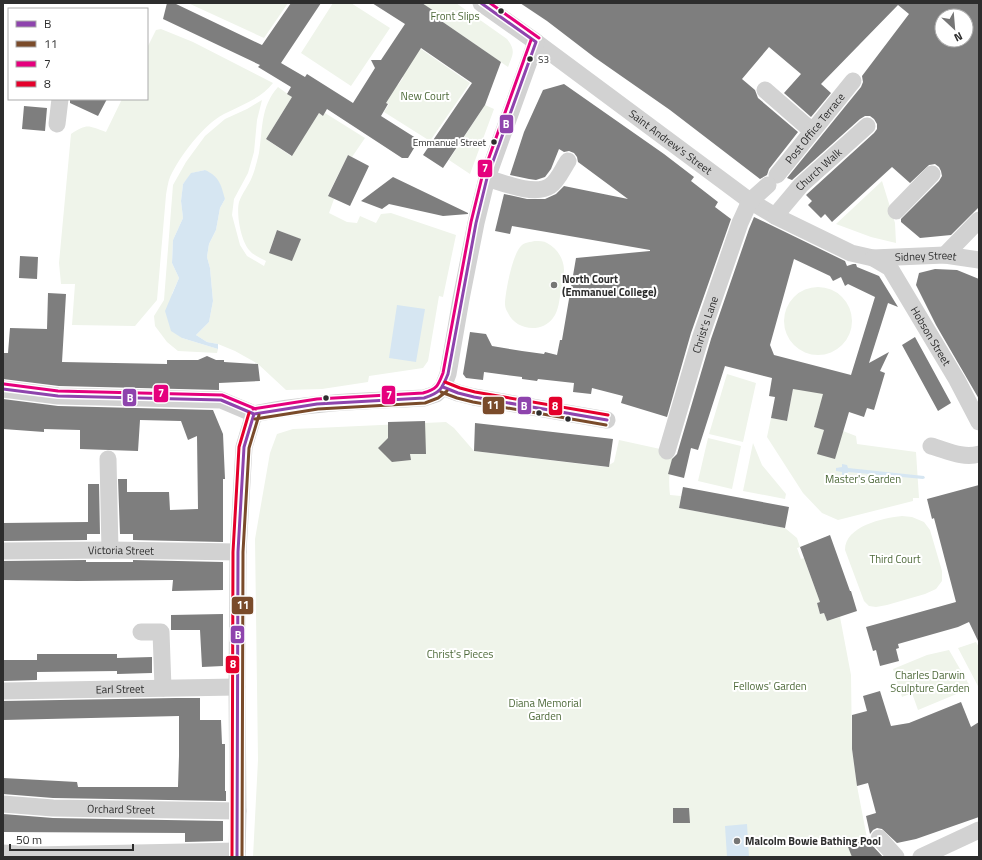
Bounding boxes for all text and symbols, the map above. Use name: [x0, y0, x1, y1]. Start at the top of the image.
unlabelled marker: [496, 6, 506, 16]
legend: [8, 8, 148, 100]
park label: Front Slips: [430, 8, 480, 24]
north arrow: [934, 8, 974, 48]
text: B: [44, 14, 51, 33]
text: N: [951, 28, 965, 46]
text: 11: [44, 34, 57, 53]
place label: S3: [538, 52, 549, 67]
text: 7: [44, 54, 51, 73]
marker: S3: [525, 54, 535, 64]
text: 8: [44, 74, 51, 93]
park label: New Court: [401, 88, 450, 104]
street label: Post Office Terrace: [781, 89, 849, 167]
street label: Saint Andrew's Street: [626, 106, 716, 178]
line badge: B: [499, 114, 514, 134]
text: B: [503, 116, 510, 132]
place label: Emmanuel Street: [413, 135, 486, 150]
marker: Emmanuel Street: [489, 137, 499, 147]
street label: Church Walk: [792, 144, 846, 194]
line badge: 7: [477, 159, 493, 178]
text: 7: [482, 160, 488, 176]
street label: Sidney Street: [894, 247, 958, 265]
place label: North Court (Emmanuel College): [562, 271, 657, 300]
marker: North Court (Emmanuel College): [549, 280, 559, 290]
street label: Christ's Lane: [688, 294, 722, 355]
street label: Hobson Street: [907, 303, 955, 369]
line badge: 7: [153, 384, 169, 403]
text: 7: [158, 385, 164, 401]
line badge: 7: [381, 385, 396, 405]
text: 7: [386, 387, 392, 403]
line badge: B: [122, 388, 137, 407]
text: B: [127, 390, 134, 406]
unlabelled marker: [321, 393, 331, 403]
line badge: 11: [482, 396, 505, 415]
line badge: B: [517, 396, 532, 415]
line badge: 8: [548, 396, 563, 416]
text: 11: [487, 397, 499, 413]
text: B: [521, 398, 528, 414]
text: 8: [552, 398, 558, 414]
unlabelled marker: [534, 408, 544, 418]
unlabelled marker: [563, 414, 573, 424]
park label: Master's Garden: [825, 471, 901, 487]
street label: Victoria Street: [88, 542, 154, 559]
park label: Third Court: [869, 551, 921, 567]
line badge: 11: [231, 596, 254, 615]
text: 11: [237, 597, 249, 613]
line badge: B: [230, 625, 245, 644]
text: B: [235, 627, 242, 643]
park label: Christ's Pieces: [427, 646, 493, 662]
line badge: 8: [225, 655, 240, 674]
text: 8: [230, 656, 236, 672]
park label: Charles Darwin Sculpture Garden: [890, 667, 970, 696]
park label: Fellows' Garden: [733, 678, 807, 694]
street label: Earl Street: [95, 681, 145, 697]
park label: Diana Memorial Garden: [509, 695, 581, 724]
street label: Orchard Street: [87, 801, 155, 818]
scale bar: [10, 826, 133, 852]
text: 50 m: [16, 830, 42, 849]
place label: Malcolm Bowie Bathing Pool: [745, 833, 881, 849]
marker: Malcolm Bowie Bathing Pool: [732, 836, 742, 846]

